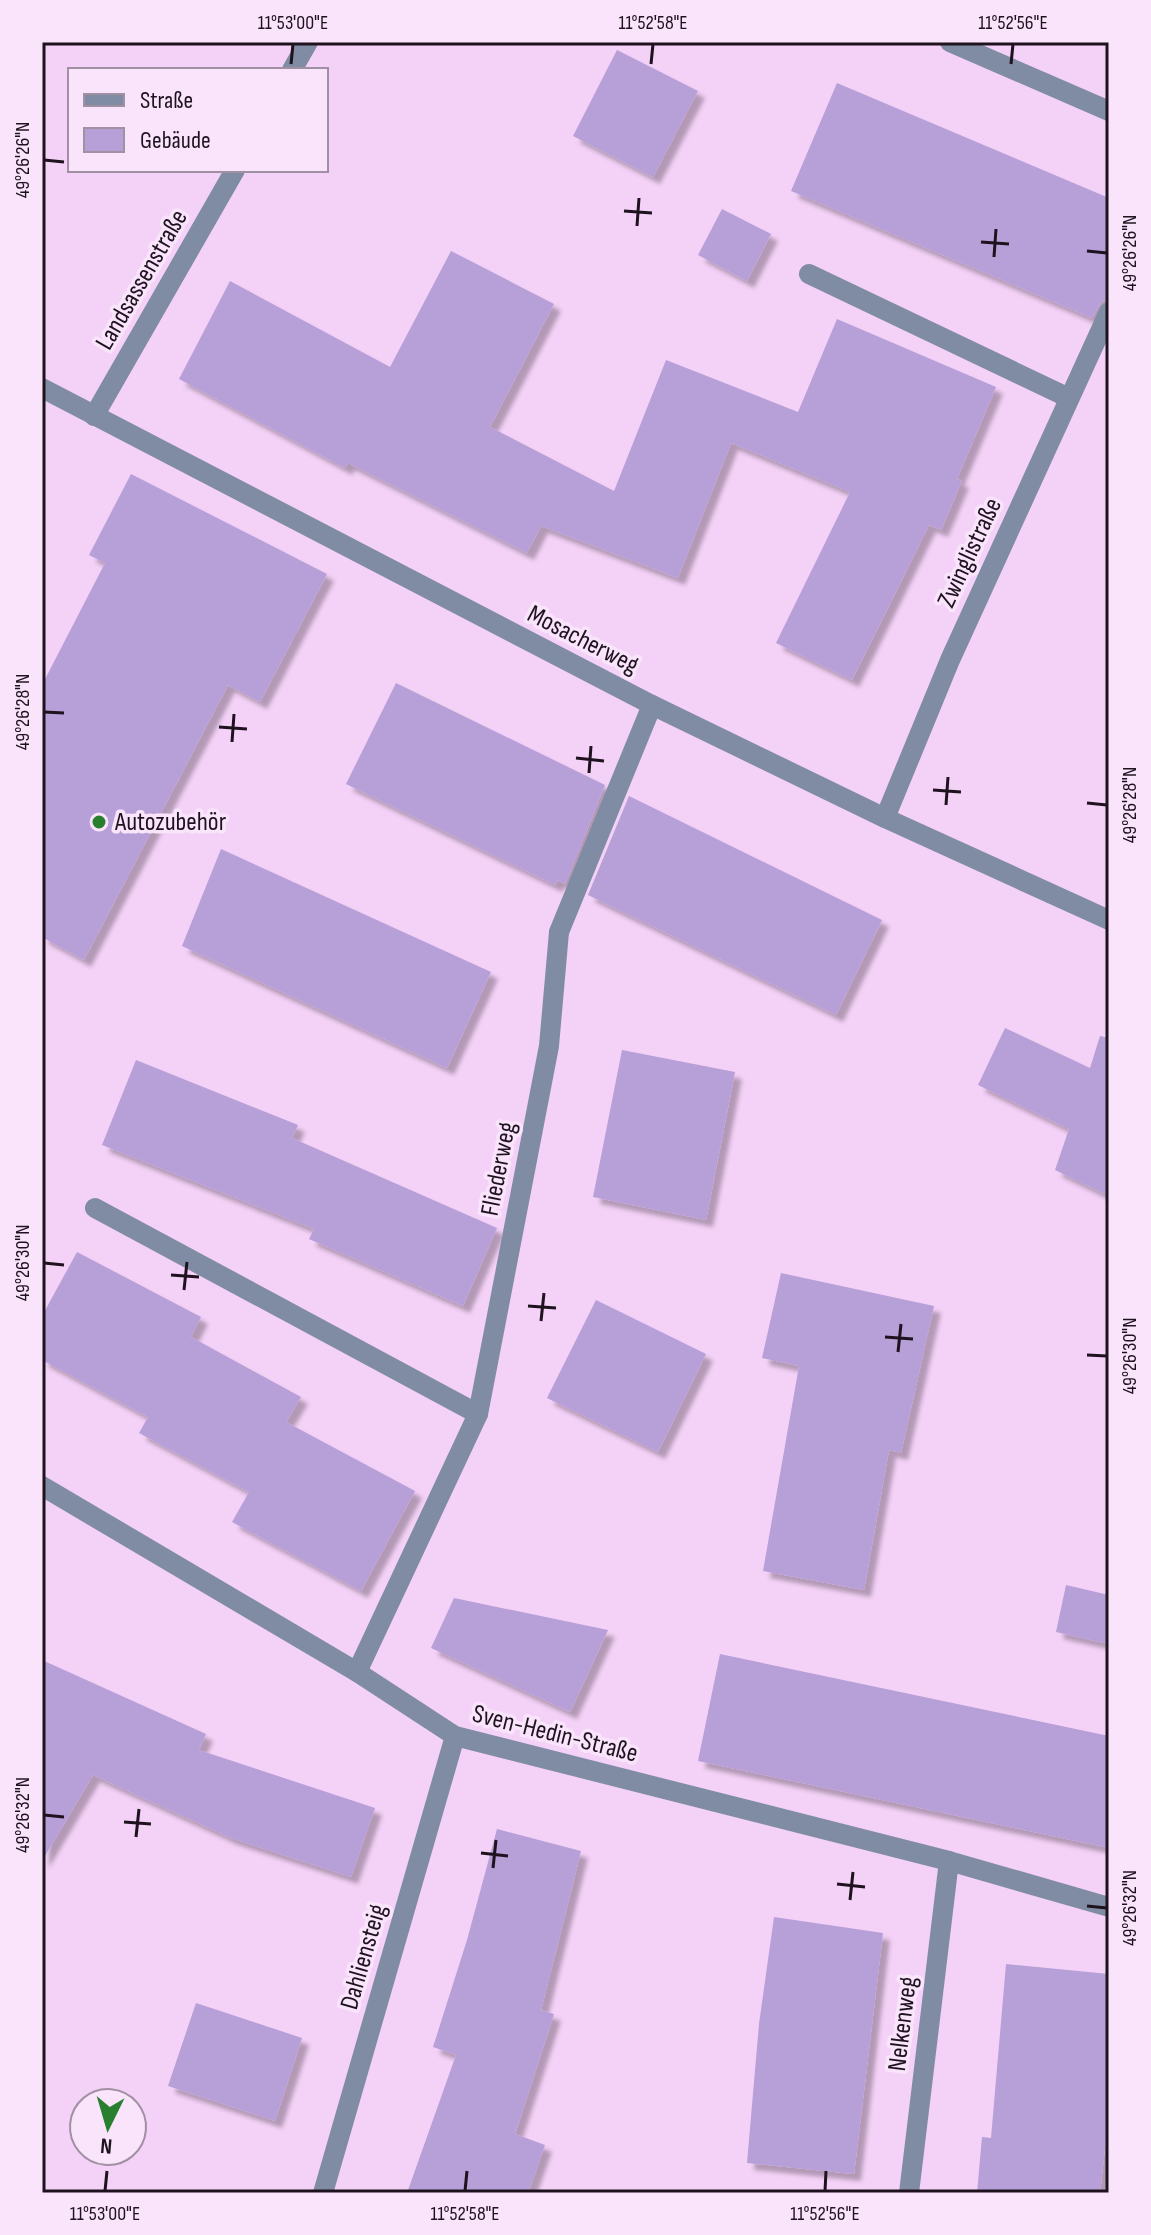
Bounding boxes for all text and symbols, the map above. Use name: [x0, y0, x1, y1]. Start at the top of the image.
text: 11°53'00"E: [258, 11, 328, 35]
text: 11°52'58"E: [618, 11, 688, 35]
text: 11°52'56"E: [978, 11, 1048, 35]
legend: [68, 68, 328, 172]
text: Straße: [140, 86, 193, 115]
text: 49°26'26"N: [11, 122, 35, 198]
text: Gebäude: [140, 126, 211, 155]
street label: Landsassenstraße: [89, 204, 195, 356]
text: 49°26'26"N: [1118, 215, 1142, 291]
street label: Zwinglistraße: [931, 493, 1009, 613]
street label: Mosacherweg: [522, 599, 644, 681]
text: 49°26'28"N: [11, 674, 35, 750]
text: 49°26'28"N: [1118, 767, 1142, 843]
place label: Autozubehör: [114, 807, 227, 838]
marker: Autozubehör: [90, 813, 108, 831]
street label: Fliederweg: [475, 1119, 523, 1219]
text: 49°26'30"N: [11, 1225, 35, 1301]
text: 49°26'30"N: [1118, 1318, 1142, 1394]
street label: Sven-Hedin-Straße: [469, 1698, 641, 1770]
text: 49°26'32"N: [11, 1777, 35, 1853]
text: 49°26'32"N: [1118, 1870, 1142, 1946]
street label: Dahliensteig: [334, 1901, 394, 2013]
street label: Nelkenweg: [882, 1975, 924, 2073]
north arrow: [68, 2087, 148, 2167]
text: N: [99, 2131, 113, 2159]
text: 11°53'00"E: [70, 2202, 140, 2226]
text: 11°52'58"E: [430, 2202, 500, 2226]
text: 11°52'56"E: [790, 2202, 860, 2226]

